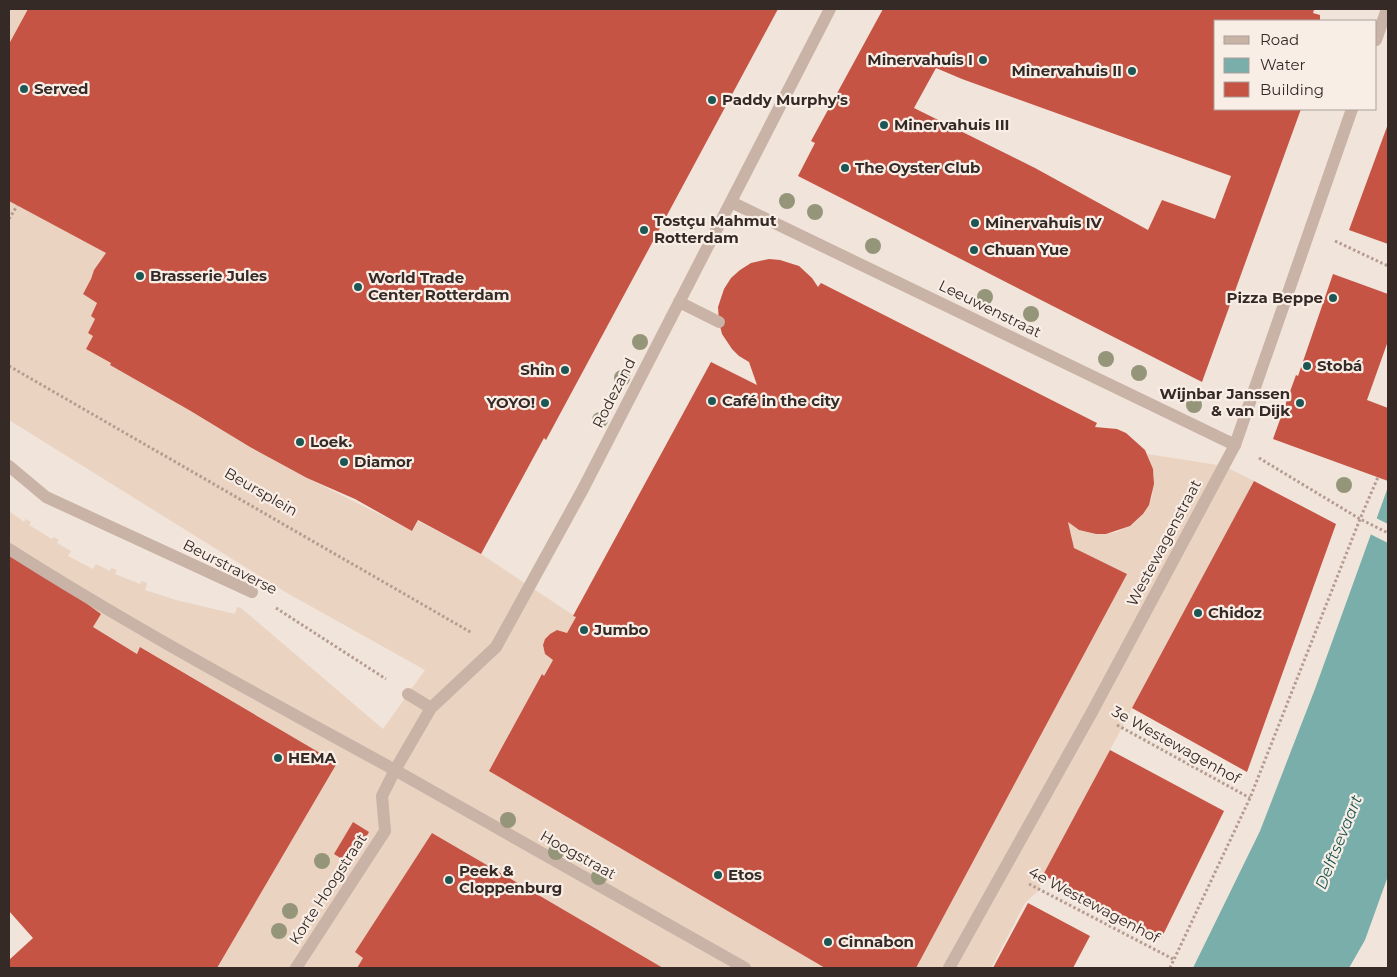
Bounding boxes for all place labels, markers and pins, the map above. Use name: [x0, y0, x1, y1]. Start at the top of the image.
place label: Minervahuis I: [867, 50, 973, 69]
marker: Minervahuis I: [977, 54, 989, 66]
place label: Minervahuis II: [1011, 61, 1122, 80]
marker: Minervahuis II: [1126, 65, 1138, 77]
place label: Served: [34, 79, 88, 98]
marker: Served: [18, 83, 30, 95]
place label: Paddy Murphy's: [722, 90, 848, 109]
marker: Paddy Murphy's: [706, 94, 718, 106]
place label: Minervahuis III: [894, 115, 1009, 134]
marker: Minervahuis III: [878, 119, 890, 131]
place label: The Oyster Club: [855, 158, 980, 177]
marker: The Oyster Club: [839, 162, 851, 174]
place label: Tostçu Mahmut Rotterdam: [654, 211, 777, 247]
place label: Minervahuis IV: [985, 213, 1102, 232]
marker: Minervahuis IV: [969, 217, 981, 229]
marker: Tostçu Mahmut Rotterdam: [638, 224, 650, 236]
place label: Chuan Yue: [984, 240, 1069, 259]
marker: Chuan Yue: [968, 244, 980, 256]
place label: Brasserie Jules: [150, 266, 267, 285]
place label: World Trade Center Rotterdam: [368, 268, 510, 304]
marker: Brasserie Jules: [134, 270, 146, 282]
marker: World Trade Center Rotterdam: [352, 281, 364, 293]
place label: Pizza Beppe: [1227, 288, 1323, 307]
marker: Pizza Beppe: [1327, 292, 1339, 304]
place label: Stobá: [1317, 356, 1362, 375]
place label: Shin: [520, 360, 555, 379]
marker: Stobá: [1301, 360, 1313, 372]
marker: Shin: [559, 364, 571, 376]
place label: Wijnbar Janssen & van Dijk: [1159, 384, 1290, 420]
place label: Café in the city: [722, 391, 841, 410]
place label: YOYO!: [485, 393, 535, 412]
marker: Café in the city: [706, 395, 718, 407]
marker: YOYO!: [539, 397, 551, 409]
marker: Wijnbar Janssen & van Dijk: [1294, 397, 1306, 409]
place label: Loek.: [310, 432, 352, 451]
marker: Loek.: [294, 436, 306, 448]
place label: Diamor: [354, 452, 413, 471]
marker: Diamor: [338, 456, 350, 468]
place label: Chidoz: [1208, 603, 1262, 622]
marker: Chidoz: [1192, 607, 1204, 619]
place label: Jumbo: [593, 620, 649, 639]
marker: Jumbo: [578, 624, 590, 636]
place label: HEMA: [288, 748, 337, 767]
marker: HEMA: [272, 752, 284, 764]
place label: Peek & Cloppenburg: [459, 861, 562, 897]
place label: Etos: [728, 865, 762, 884]
marker: Etos: [712, 869, 724, 881]
marker: Peek & Cloppenburg: [443, 874, 455, 886]
place label: Cinnabon: [838, 932, 914, 951]
marker: Cinnabon: [822, 936, 834, 948]

